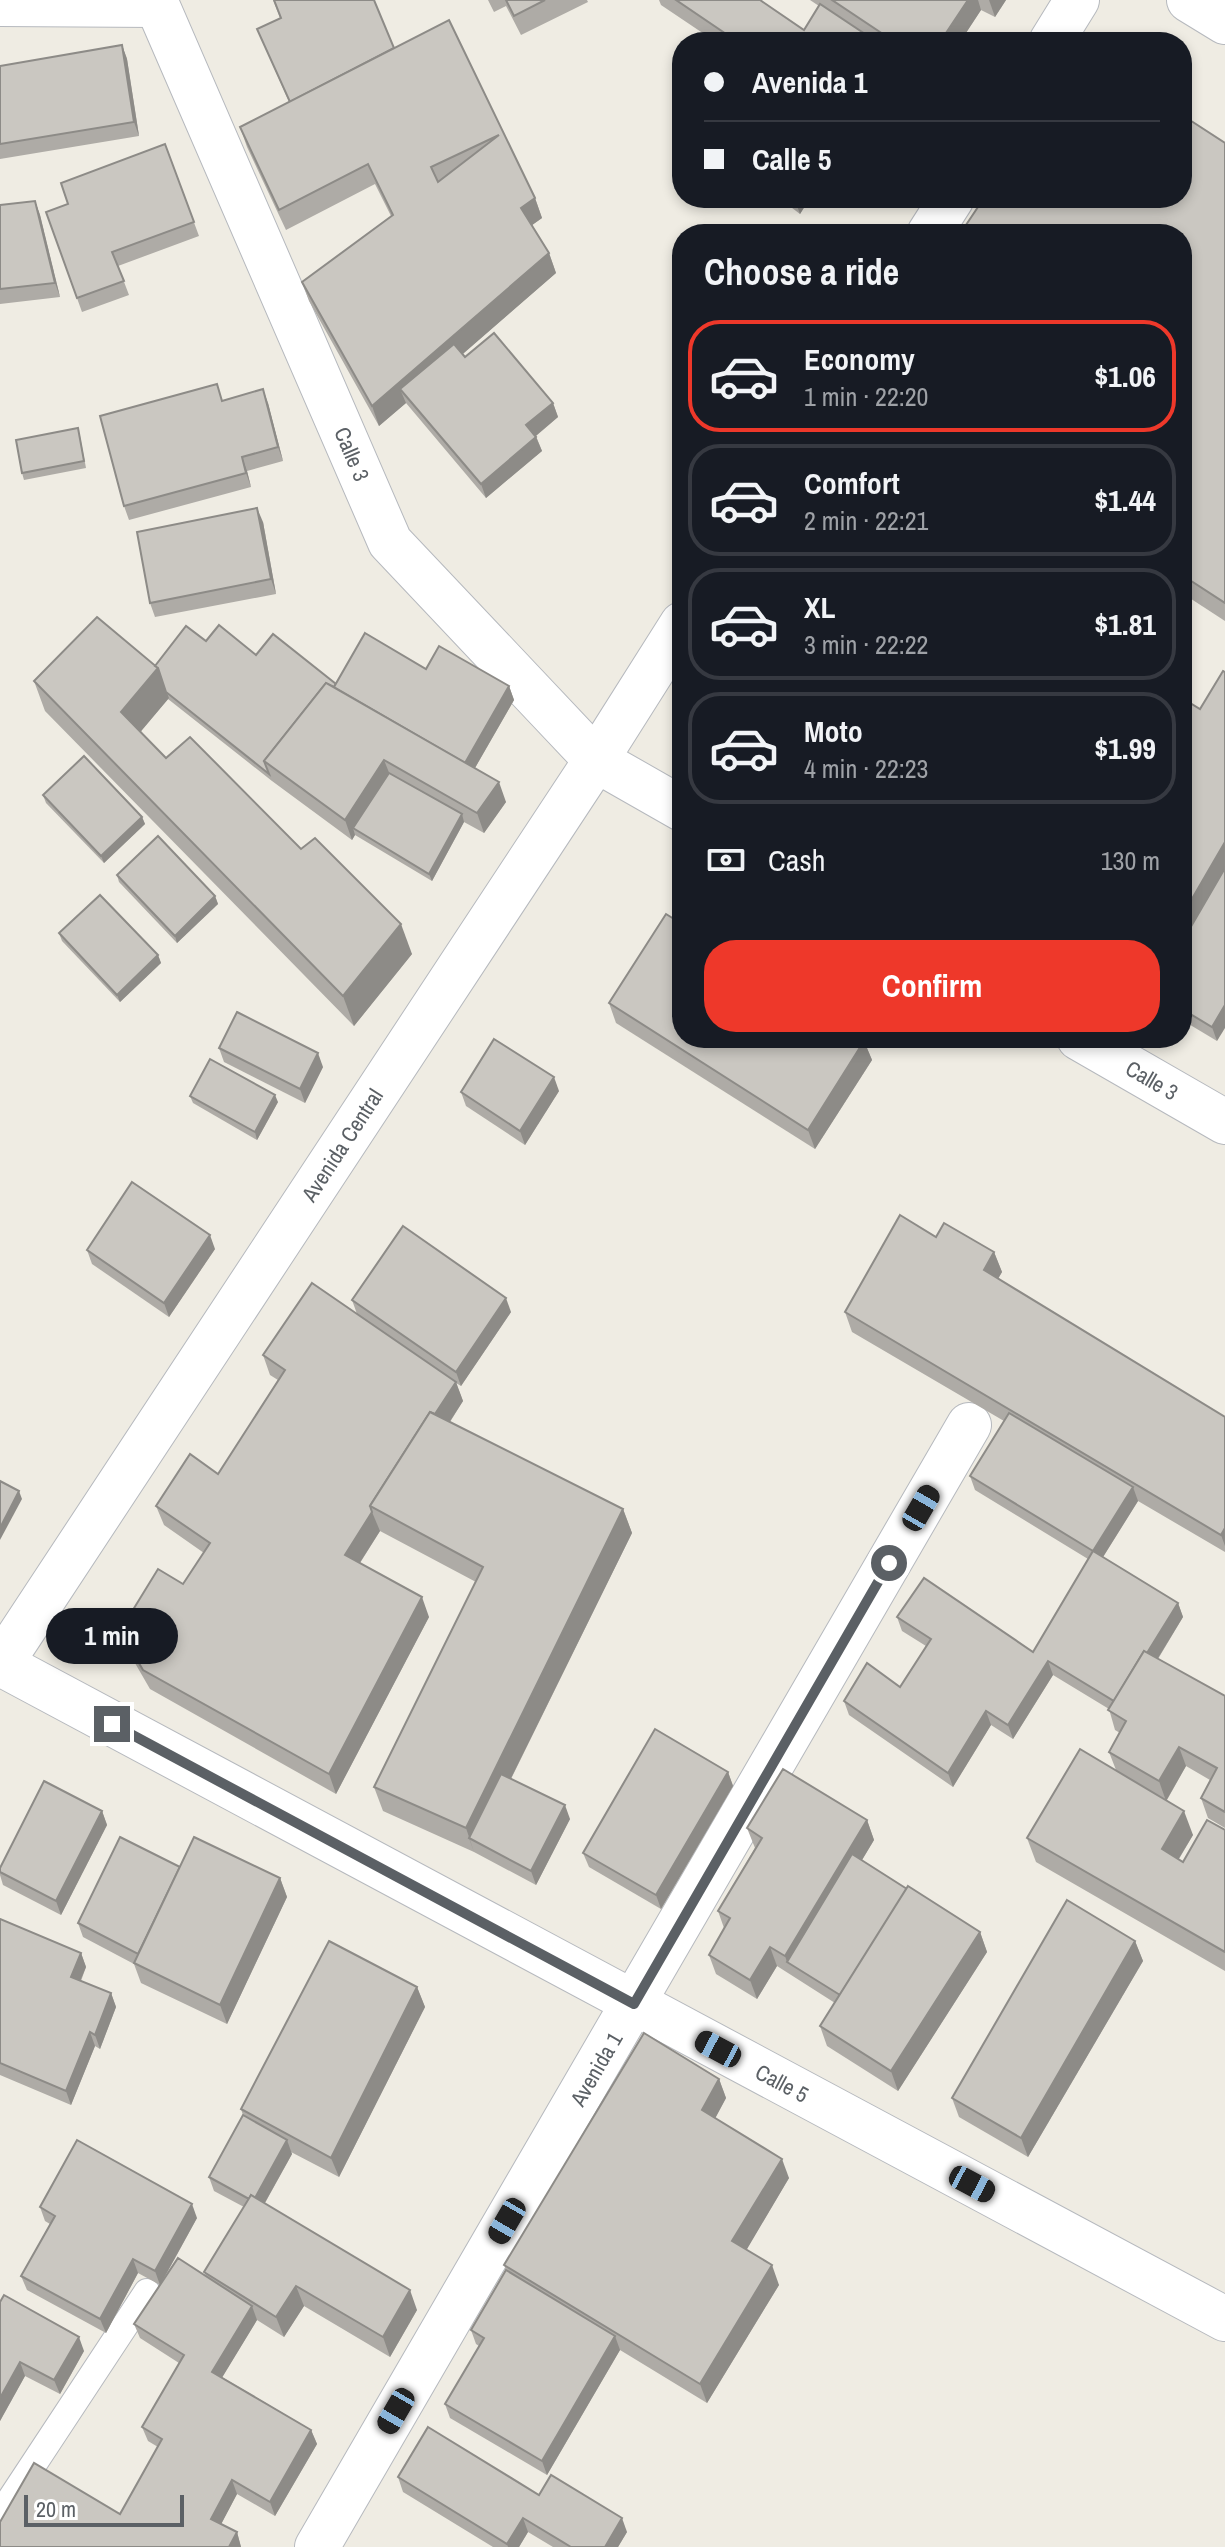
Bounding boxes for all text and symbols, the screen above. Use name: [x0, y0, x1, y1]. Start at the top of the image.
text: Avenida 1: [752, 62, 867, 102]
text: Calle 5: [752, 139, 831, 179]
text: Choose a ride: [704, 248, 899, 296]
text: Economy: [804, 339, 915, 379]
icon: car: [708, 340, 780, 412]
text: $1.06: [1094, 356, 1156, 396]
text: 1 min · 22:20: [804, 379, 928, 414]
street label: Calle 3: [327, 422, 377, 486]
text: Comfort: [804, 463, 900, 503]
icon: car: [708, 464, 780, 536]
text: $1.44: [1094, 480, 1156, 520]
text: 2 min · 22:21: [804, 503, 928, 538]
text: XL: [804, 587, 835, 627]
icon: car: [708, 588, 780, 660]
text: $1.81: [1094, 604, 1156, 644]
text: 3 min · 22:22: [804, 627, 928, 662]
text: Moto: [804, 711, 863, 751]
icon: car: [708, 712, 780, 784]
text: $1.99: [1094, 728, 1156, 768]
text: 4 min · 22:23: [804, 751, 928, 786]
icon: cash: [704, 838, 748, 882]
text: Cash: [768, 840, 825, 880]
text: 130 m: [1101, 843, 1160, 878]
button: Confirm: [704, 940, 1160, 1032]
street label: Calle 3: [1120, 1053, 1184, 1107]
street label: Avenida Central: [294, 1083, 390, 1208]
car: [899, 1481, 943, 1535]
route start: [871, 1545, 907, 1581]
callout: 1 min: [46, 1608, 178, 1664]
text: 1 min: [84, 1618, 140, 1653]
route end: [94, 1706, 130, 1742]
street label: Avenida 1: [562, 2026, 629, 2112]
car: [691, 2027, 745, 2071]
street label: Calle 5: [750, 2057, 814, 2109]
car: [945, 2162, 999, 2206]
car: [485, 2194, 529, 2248]
car: [374, 2384, 418, 2438]
scale bar: [24, 2491, 184, 2527]
text: 20 m: [36, 2494, 76, 2524]

